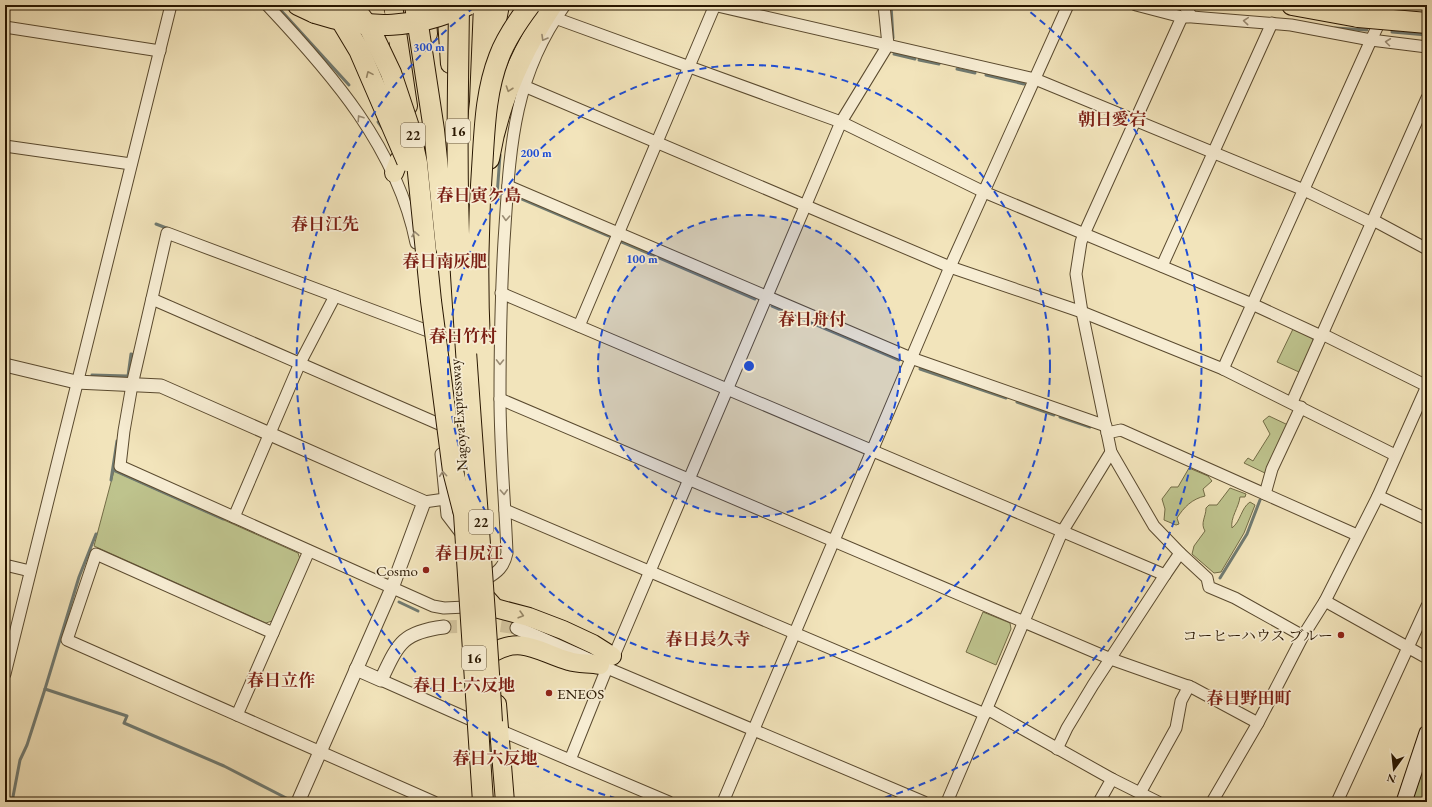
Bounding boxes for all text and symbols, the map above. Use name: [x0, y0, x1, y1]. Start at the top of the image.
one-way arrow: [1243, 17, 1249, 26]
one-way arrow: [541, 34, 548, 41]
one-way arrow: [1385, 38, 1391, 47]
text: 300 m: [413, 39, 445, 55]
one-way arrow: [366, 70, 374, 78]
one-way arrow: [505, 86, 513, 93]
district label: 朝日愛宕: [1078, 108, 1146, 130]
one-way arrow: [358, 115, 365, 122]
road number: 16: [446, 119, 470, 143]
road number: 22: [401, 123, 425, 147]
text: 200 m: [520, 145, 552, 161]
district label: 春日寅ケ島: [437, 184, 522, 206]
district label: 春日江先: [291, 213, 359, 235]
one-way arrow: [501, 215, 510, 221]
one-way arrow: [411, 231, 419, 237]
district label: 春日南灰肥: [403, 250, 488, 272]
text: 100 m: [626, 251, 658, 267]
district label: 春日舟付: [778, 308, 846, 330]
district label: 春日竹村: [429, 325, 497, 347]
street label: Nagoya Expressway: [445, 358, 471, 472]
one-way arrow: [496, 359, 505, 365]
centre of rings: [742, 359, 756, 373]
one-way arrow: [439, 471, 448, 478]
one-way arrow: [500, 489, 509, 495]
road number: 22: [469, 510, 493, 534]
district label: 春日尻江: [435, 542, 504, 564]
place label: Cosmo: [376, 561, 418, 580]
marker: Cosmo: [421, 565, 431, 575]
one-way arrow: [517, 610, 524, 619]
place label: コーヒーハウス ブルー: [1182, 626, 1333, 645]
district label: 春日長久寺: [666, 628, 751, 650]
marker: コーヒーハウス ブルー: [1336, 630, 1346, 640]
road number: 16: [462, 646, 486, 670]
district label: 春日立作: [247, 669, 315, 691]
district label: 春日上六反地: [413, 674, 515, 696]
place label: ENEOS: [557, 684, 604, 703]
district label: 春日野田町: [1207, 687, 1292, 709]
marker: ENEOS: [544, 688, 554, 698]
district label: 春日六反地: [453, 747, 538, 769]
north arrow: [1374, 749, 1414, 789]
text: N: [1385, 771, 1398, 787]

